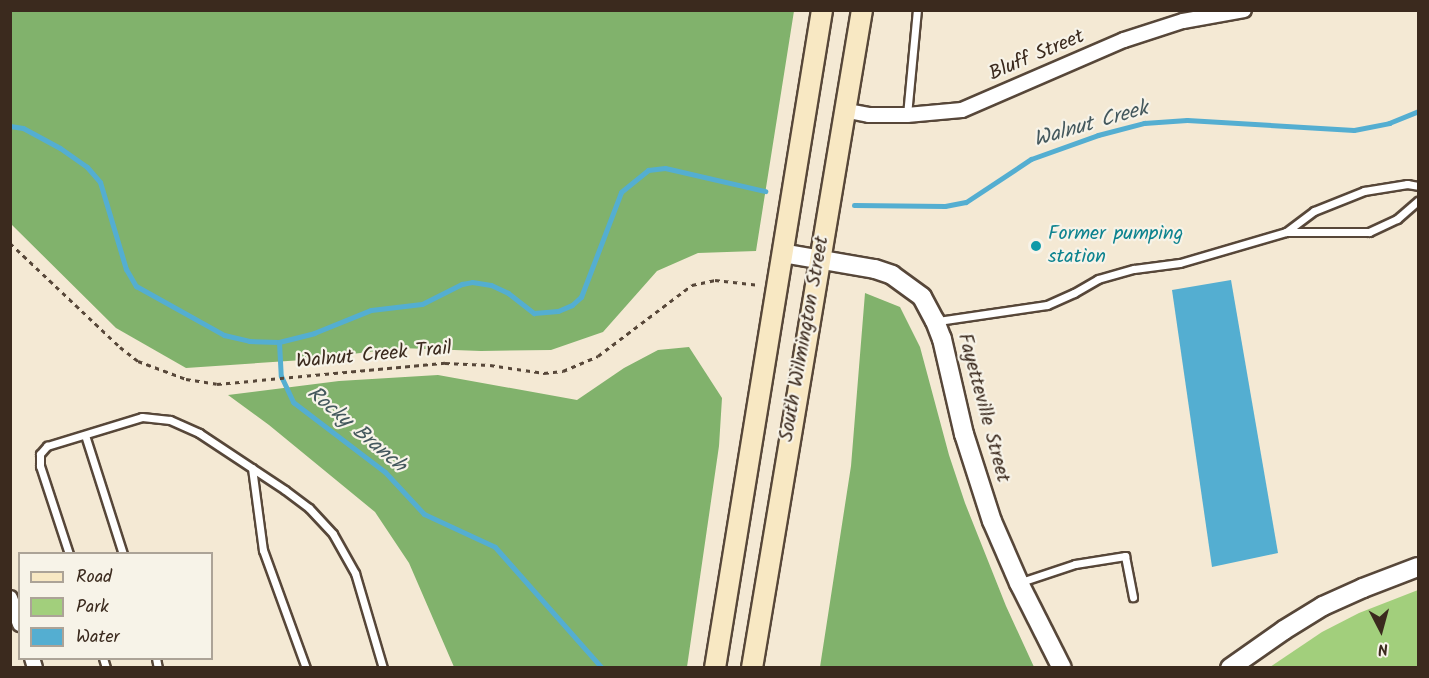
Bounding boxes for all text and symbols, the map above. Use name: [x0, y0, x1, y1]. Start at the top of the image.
street label: Bluff Street: [986, 25, 1088, 87]
water label: Walnut Creek: [1031, 97, 1151, 153]
place label: Former pumping station: [1048, 222, 1183, 269]
street label: South Wilmington Street: [775, 234, 835, 444]
marker: Former pumping station: [1029, 239, 1043, 253]
street label: Fayetteville Street: [952, 331, 1014, 485]
street label: Walnut Creek Trail: [295, 337, 453, 375]
water label: Rocky Branch: [301, 381, 411, 479]
legend: [18, 552, 213, 660]
text: Road: [76, 563, 112, 592]
text: Park: [76, 593, 109, 622]
north arrow: [1351, 600, 1411, 660]
text: Water: [76, 623, 120, 652]
text: N: [1377, 635, 1389, 661]

